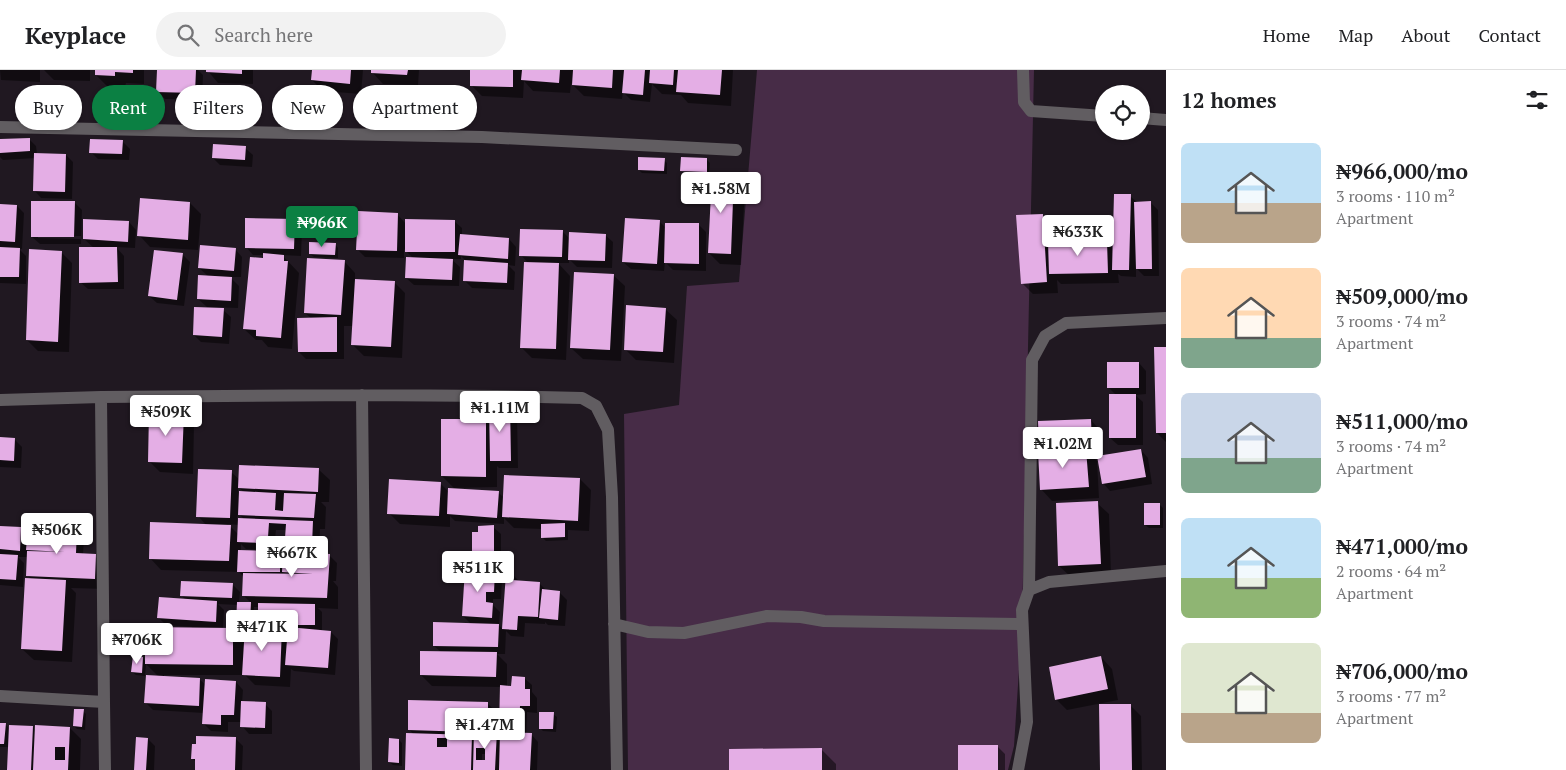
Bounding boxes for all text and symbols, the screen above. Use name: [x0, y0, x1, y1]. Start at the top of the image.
search box: [156, 12, 506, 57]
text: Keyplace: [25, 19, 126, 51]
icon: search: [174, 21, 202, 49]
text: Search here: [214, 22, 313, 47]
text: Home: [1263, 23, 1310, 47]
text: Map: [1338, 23, 1373, 47]
text: About: [1401, 23, 1450, 47]
text: Contact: [1478, 23, 1541, 47]
chip: Buy: [15, 85, 82, 130]
chip: Rent: [92, 85, 165, 130]
chip: Filters: [175, 85, 262, 130]
chip: New: [272, 85, 343, 130]
chip: Apartment: [353, 85, 477, 130]
map controls: [1095, 85, 1150, 140]
button: locate: [1095, 85, 1150, 140]
text: 12 homes: [1181, 86, 1277, 114]
icon: filters: [1523, 86, 1551, 114]
text: ₦966,000/mo: [1336, 157, 1468, 185]
icon: home: [1221, 163, 1281, 223]
pin: ₦1.58M: [680, 172, 762, 214]
text: ₦1.58M: [692, 177, 750, 199]
text: 3 rooms · 110 m²: [1336, 185, 1455, 207]
pin: ₦966K: [287, 206, 357, 248]
text: Apartment: [1336, 207, 1413, 229]
text: ₦966K: [297, 211, 347, 233]
pin: ₦633K: [1043, 214, 1113, 257]
text: ₦633K: [1053, 220, 1103, 242]
text: ₦509,000/mo: [1336, 282, 1468, 310]
icon: home: [1221, 288, 1281, 348]
text: 3 rooms · 74 m²: [1336, 310, 1446, 332]
text: Apartment: [1336, 332, 1413, 354]
pin: ₦1.11M: [459, 390, 541, 433]
pin: ₦509K: [131, 394, 201, 437]
text: ₦1.11M: [471, 396, 529, 418]
text: ₦509K: [141, 400, 191, 422]
text: ₦511,000/mo: [1336, 407, 1468, 435]
icon: home: [1221, 413, 1281, 473]
pin: ₦1.02M: [1022, 426, 1104, 469]
text: ₦1.02M: [1034, 432, 1092, 454]
text: 3 rooms · 74 m²: [1336, 435, 1446, 457]
text: Apartment: [1336, 457, 1413, 479]
pin: ₦506K: [22, 512, 92, 555]
text: ₦506K: [32, 518, 82, 540]
text: ₦471,000/mo: [1336, 532, 1468, 560]
pin: ₦667K: [257, 536, 327, 578]
icon: home: [1221, 538, 1281, 598]
text: ₦667K: [267, 541, 317, 563]
pin: ₦511K: [443, 550, 513, 593]
text: ₦511K: [453, 556, 503, 578]
text: 2 rooms · 64 m²: [1336, 560, 1446, 582]
text: Apartment: [1336, 582, 1413, 604]
pin: ₦471K: [227, 610, 297, 652]
text: ₦471K: [237, 615, 287, 637]
pin: ₦706K: [102, 622, 172, 665]
text: ₦706K: [112, 628, 162, 650]
text: ₦706,000/mo: [1336, 657, 1468, 685]
icon: home: [1221, 663, 1281, 723]
text: 3 rooms · 77 m²: [1336, 685, 1446, 707]
text: Apartment: [1336, 707, 1413, 729]
pin: ₦1.47M: [444, 708, 526, 750]
text: ₦1.47M: [456, 713, 514, 735]

